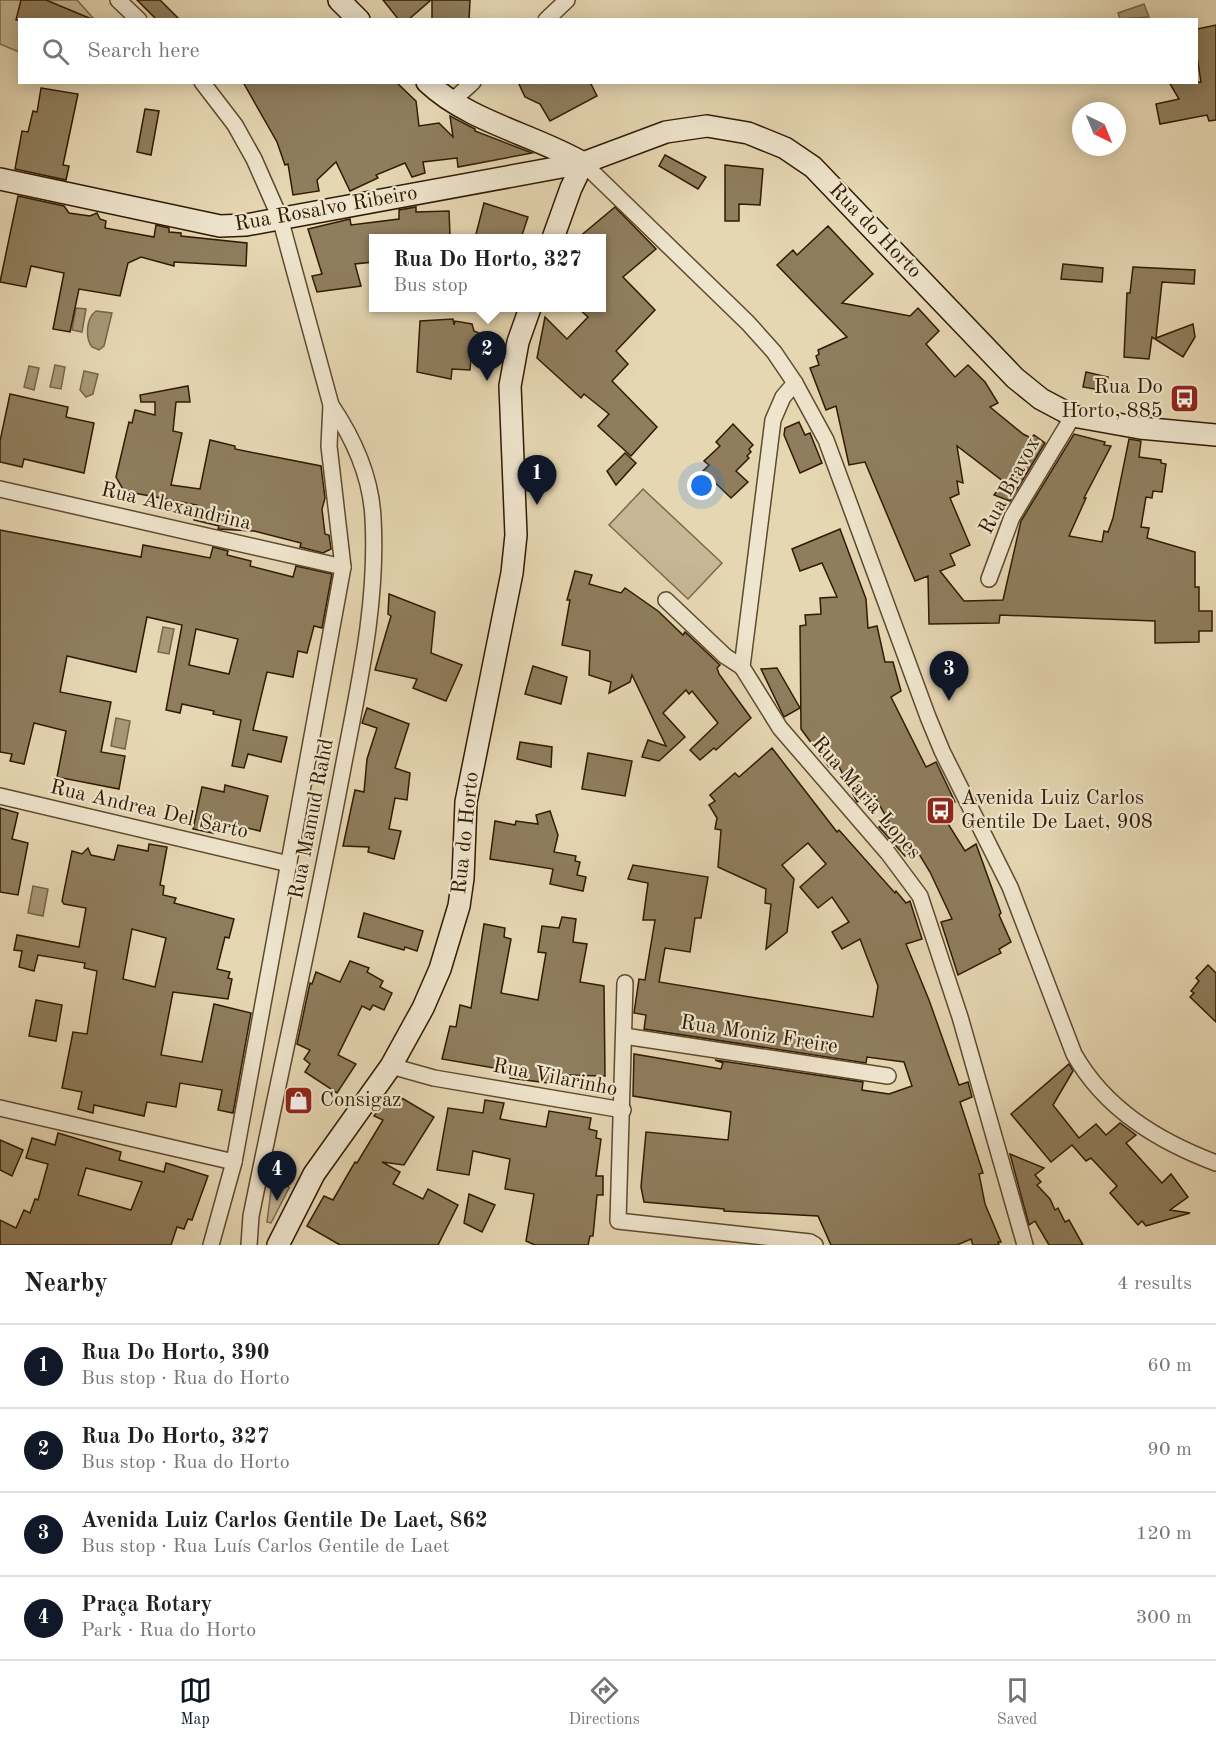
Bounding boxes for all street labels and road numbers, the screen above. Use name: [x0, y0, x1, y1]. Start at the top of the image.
street label: Rua do Horto: [825, 179, 925, 283]
street label: Rua Rosalvo Ribeiro: [233, 183, 419, 235]
street label: Rua Bravox: [976, 434, 1044, 538]
street label: Rua Alexandrina: [99, 480, 253, 534]
street label: Rua Maria Lopes: [807, 733, 925, 863]
street label: Rua Mamud Rahd: [286, 737, 338, 901]
street label: Rua do Horto: [449, 771, 483, 895]
street label: Rua Andrea Del Sarto: [48, 777, 250, 843]
street label: Rua Moniz Freire: [679, 1012, 839, 1058]
street label: Rua Vilarinho: [491, 1056, 619, 1100]

